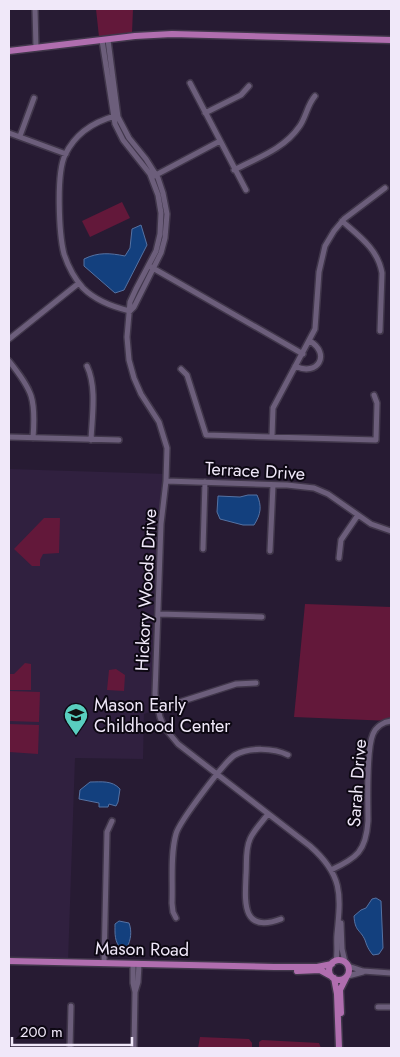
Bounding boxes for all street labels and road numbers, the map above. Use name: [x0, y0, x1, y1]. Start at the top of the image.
street label: Terrace Drive: [204, 455, 306, 487]
street label: Hickory Woods Drive: [129, 508, 163, 672]
street label: Sarah Drive: [341, 738, 373, 828]
street label: Mason Road: [95, 935, 189, 963]

